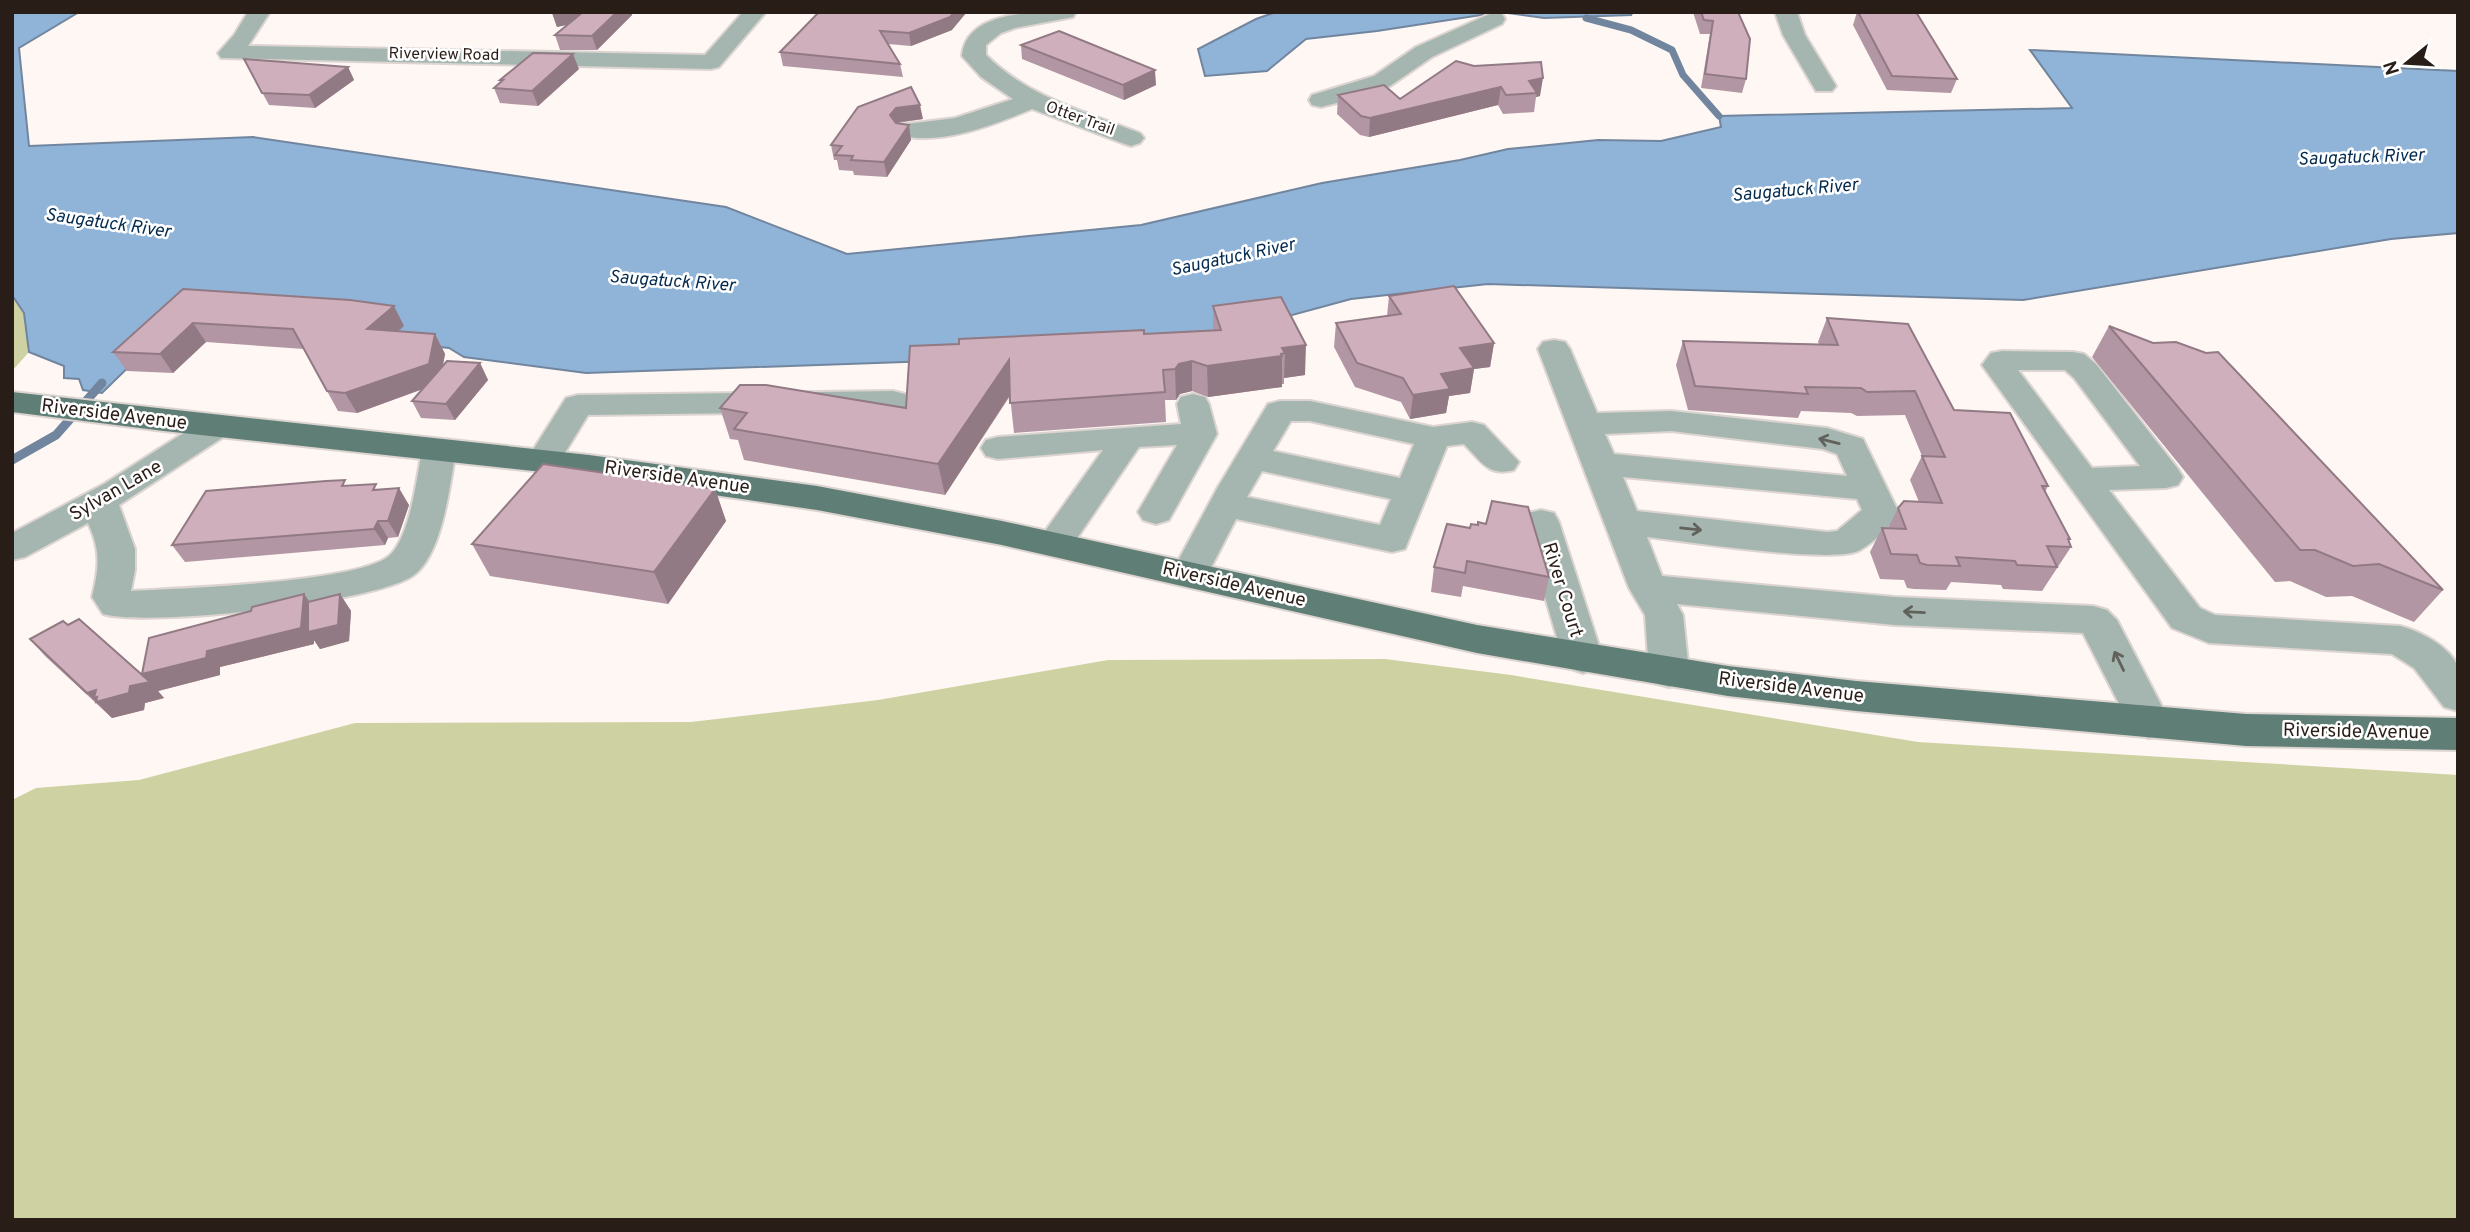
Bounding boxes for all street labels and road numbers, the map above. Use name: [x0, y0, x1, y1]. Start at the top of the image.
street label: Riverview Road: [388, 44, 500, 66]
street label: Otter Trail: [1043, 97, 1117, 141]
street label: Riverside Avenue: [40, 394, 188, 436]
street label: Sylvan Lane: [65, 455, 167, 527]
street label: Riverside Avenue: [603, 456, 751, 500]
street label: River Court: [1536, 540, 1588, 640]
street label: Riverside Avenue: [1160, 557, 1308, 613]
street label: Riverside Avenue: [1717, 667, 1865, 709]
street label: Riverside Avenue: [2283, 719, 2429, 745]

